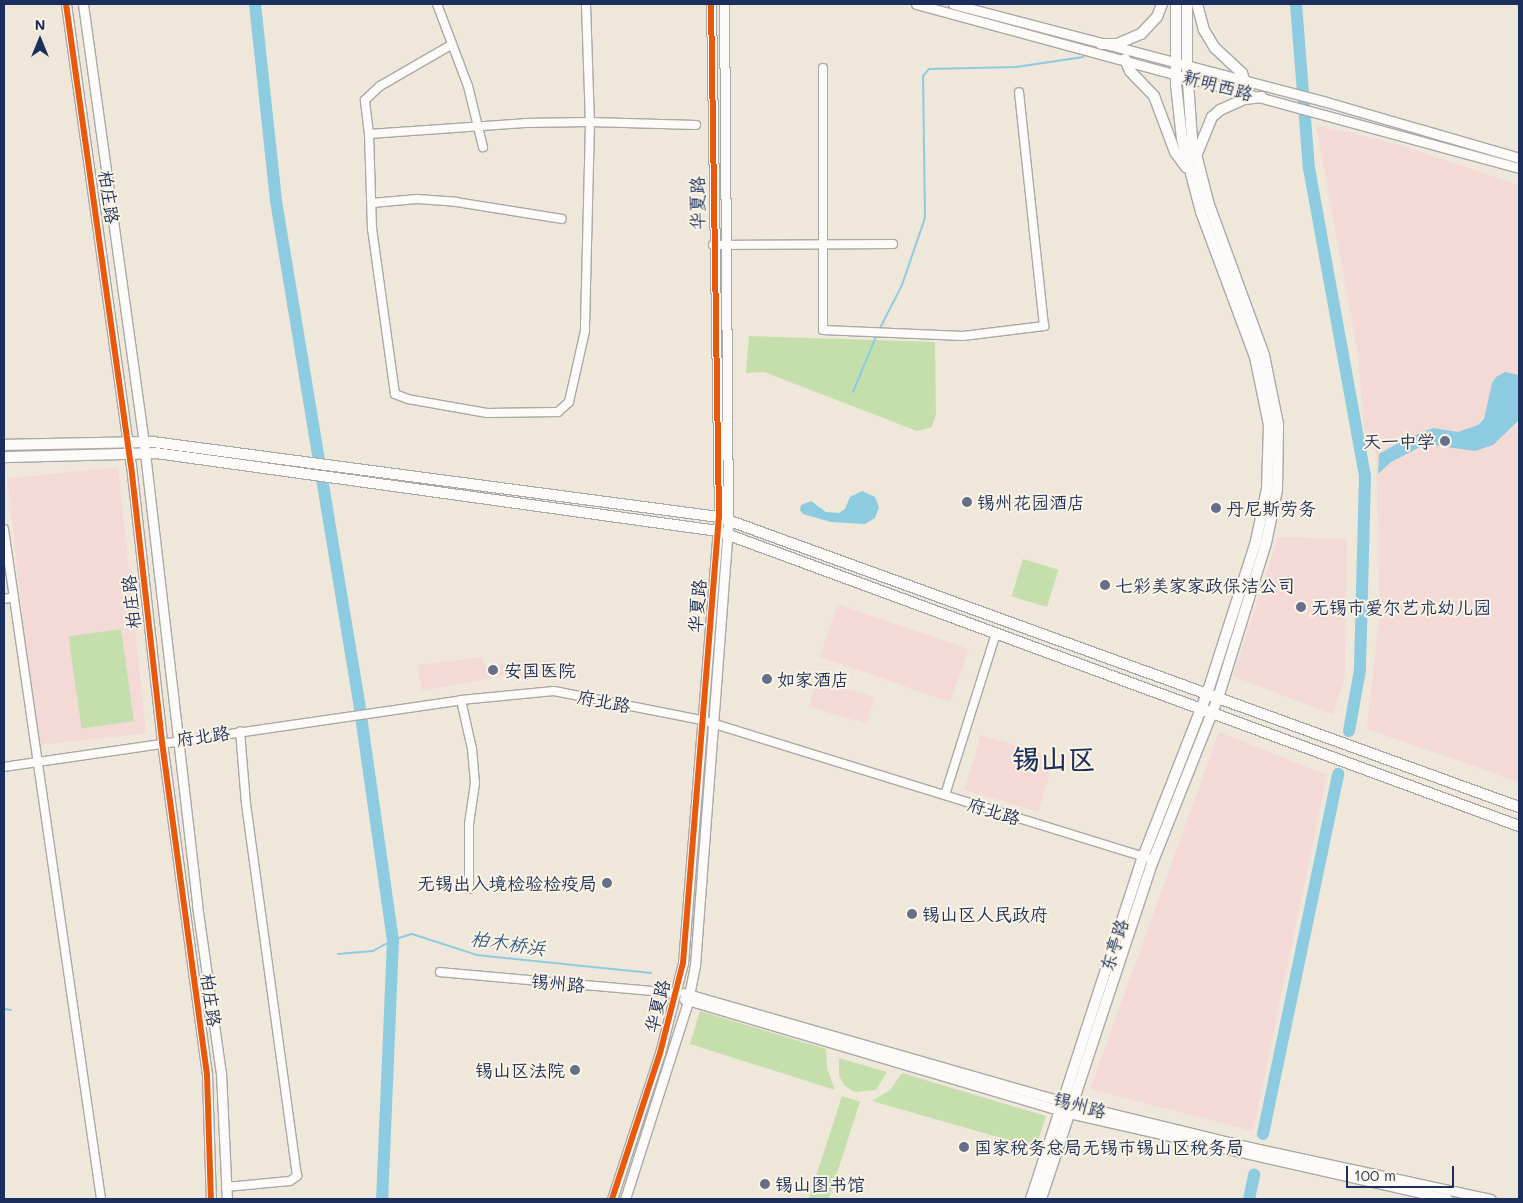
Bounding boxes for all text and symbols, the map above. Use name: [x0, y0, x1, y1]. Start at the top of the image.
north arrow: [15, 15, 65, 65]
text: N: [35, 15, 45, 34]
street label: 新明西路: [1180, 65, 1256, 105]
street label: 柏庄路: [95, 169, 123, 225]
street label: 华夏路: [686, 176, 708, 230]
place label: 天一中学: [1363, 430, 1435, 452]
marker: 天一中学: [1439, 435, 1451, 447]
place label: 锡州花园酒店: [977, 491, 1085, 513]
marker: 锡州花园酒店: [961, 496, 973, 508]
place label: 丹尼斯劳务: [1226, 497, 1316, 519]
marker: 丹尼斯劳务: [1210, 502, 1222, 514]
street label: 柏庄路: [117, 574, 145, 630]
place label: 七彩美家家政保洁公司: [1115, 574, 1295, 596]
street label: 华夏路: [684, 578, 710, 634]
marker: 七彩美家家政保洁公司: [1099, 579, 1111, 591]
place label: 无锡市爱尔艺术幼儿园: [1311, 596, 1491, 618]
marker: 无锡市爱尔艺术幼儿园: [1295, 601, 1307, 613]
place label: 安国医院: [504, 659, 576, 681]
marker: 安国医院: [486, 663, 500, 677]
place label: 如家酒店: [777, 668, 849, 690]
marker: 如家酒店: [761, 673, 773, 685]
street label: 府北路: [575, 685, 633, 717]
street label: 府北路: [175, 722, 231, 750]
district label: 锡山区: [1012, 741, 1096, 775]
street label: 府北路: [965, 793, 1023, 829]
place label: 无锡出入境检验检疫局: [417, 872, 597, 894]
marker: 无锡出入境检验检疫局: [601, 877, 613, 889]
place label: 锡山区人民政府: [922, 903, 1048, 925]
marker: 锡山区人民政府: [906, 908, 918, 920]
street label: 东亭路: [1095, 916, 1133, 974]
water label: 柏木桥浜: [469, 926, 547, 960]
street label: 锡州路: [530, 970, 586, 996]
street label: 柏庄路: [197, 972, 225, 1028]
street label: 华夏路: [640, 977, 674, 1035]
place label: 锡山区法院: [475, 1059, 565, 1081]
marker: 锡山区法院: [569, 1064, 581, 1076]
street label: 锡州路: [1051, 1088, 1109, 1122]
place label: 国家税务总局无锡市锡山区税务局: [974, 1136, 1244, 1158]
marker: 国家税务总局无锡市锡山区税务局: [958, 1141, 970, 1153]
scale bar: [1348, 1156, 1456, 1188]
text: 100 m: [1354, 1165, 1396, 1185]
place label: 锡山图书馆: [775, 1173, 865, 1195]
marker: 锡山图书馆: [759, 1178, 771, 1190]

